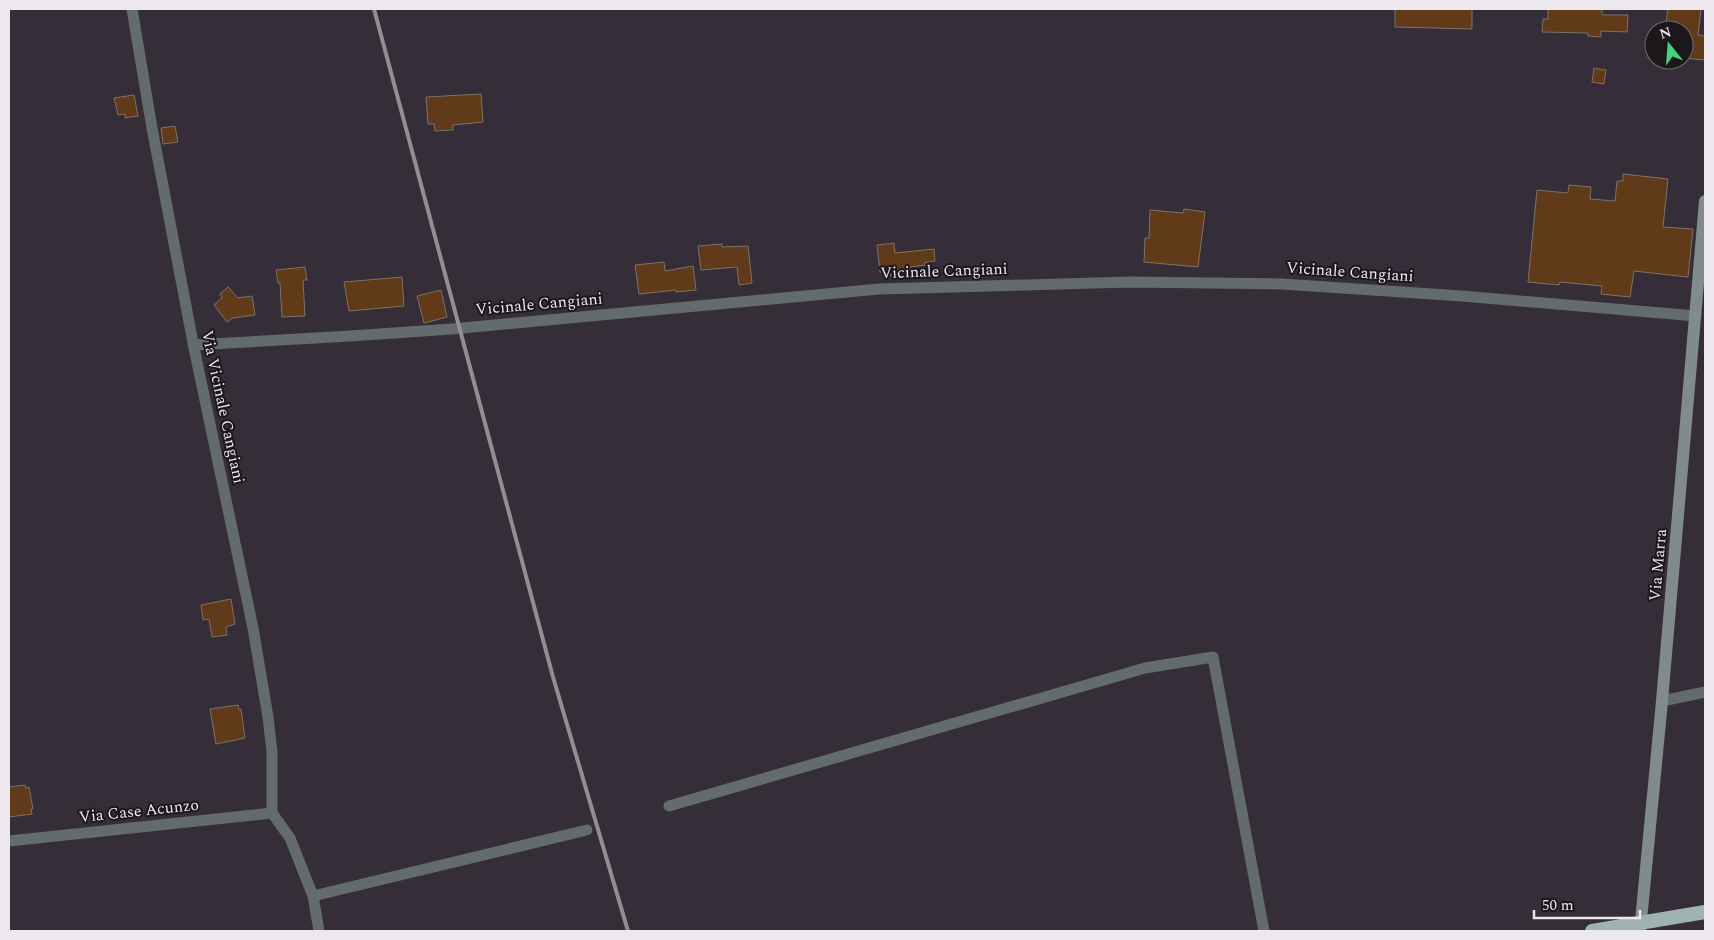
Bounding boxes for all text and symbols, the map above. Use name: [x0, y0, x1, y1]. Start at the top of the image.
north arrow: [1644, 20, 1694, 70]
text: N: [1657, 21, 1674, 45]
street label: Vicinale Cangiani: [1286, 256, 1414, 288]
street label: Vicinale Cangiani: [880, 257, 1008, 285]
street label: Vicinale Cangiani: [474, 286, 604, 322]
street label: Via Vicinale Cangiani: [195, 328, 251, 486]
street label: Via Marra: [1643, 528, 1673, 602]
street label: Via Case Acunzo: [78, 793, 200, 829]
scale bar: [1534, 888, 1640, 920]
text: 50 m: [1542, 894, 1574, 917]

